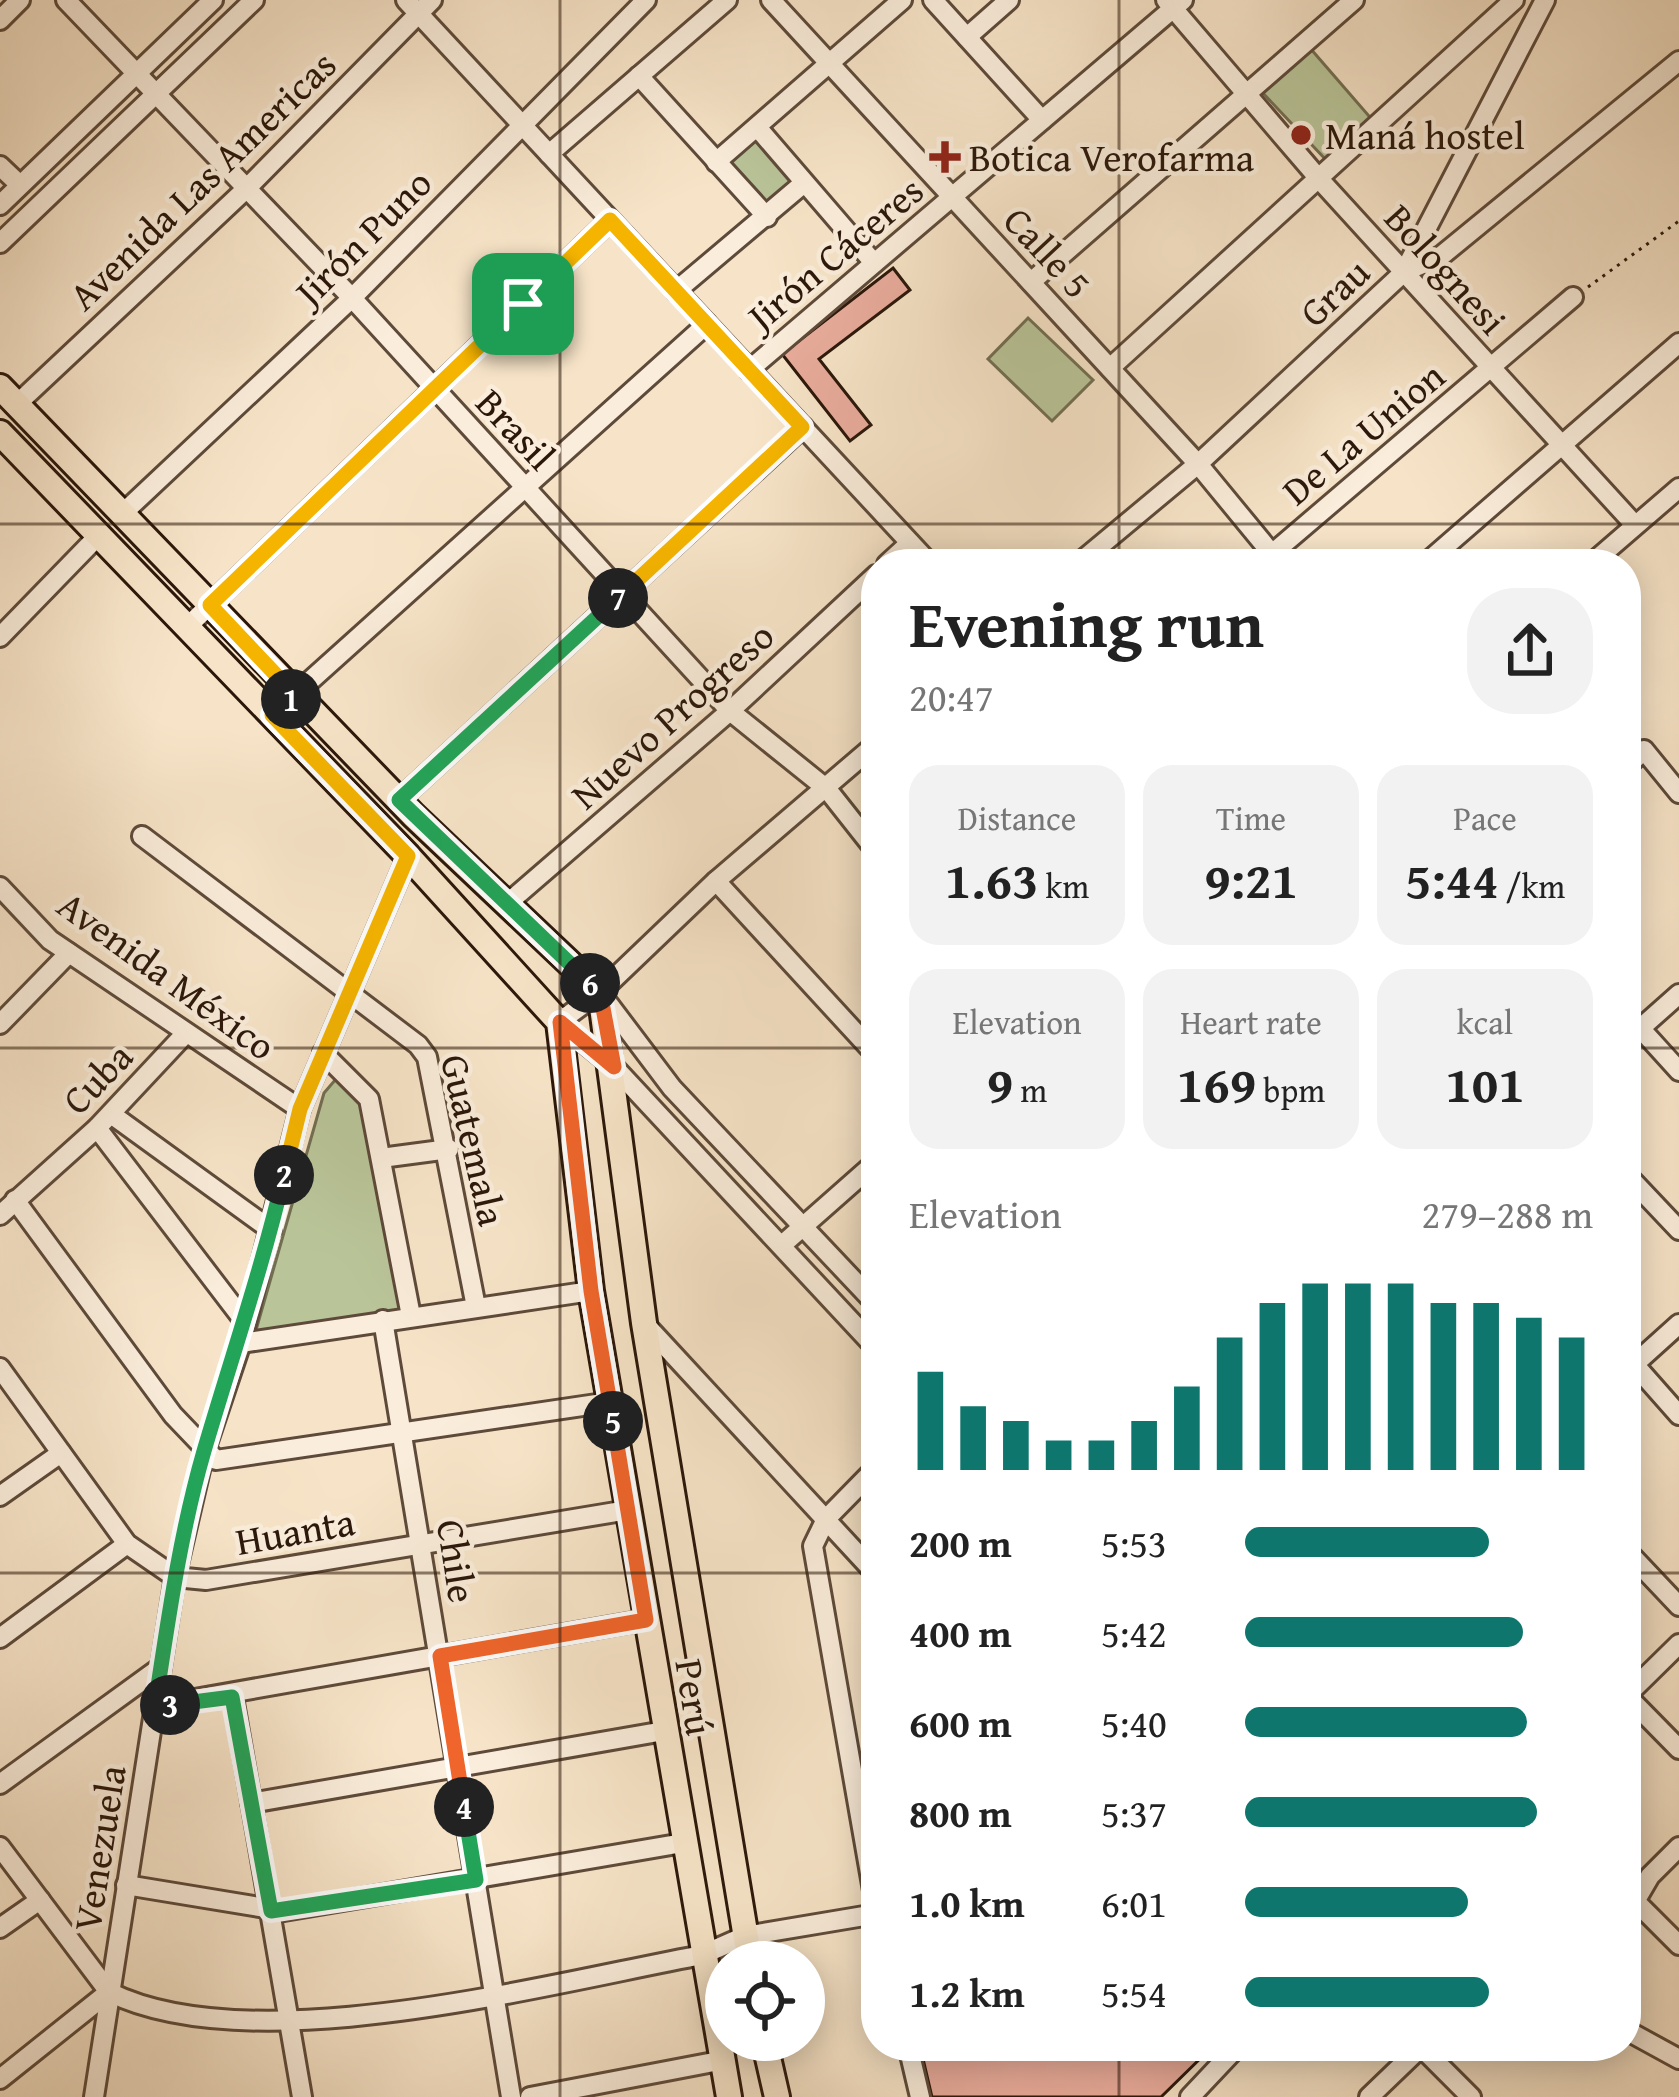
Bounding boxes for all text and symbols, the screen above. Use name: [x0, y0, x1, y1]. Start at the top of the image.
street label: Avenida Las Americas: [55, 37, 348, 323]
place label: Maná hostel: [1325, 106, 1525, 163]
marker: Maná hostel: [1288, 122, 1314, 148]
place label: Botica Verofarma: [969, 128, 1255, 185]
marker: Botica Verofarma: [932, 144, 958, 170]
street label: Jirón Puno: [278, 155, 444, 322]
street label: Jirón Cáceres: [730, 162, 935, 347]
street label: Bolognesi: [1372, 191, 1521, 347]
street label: Calle 5: [991, 193, 1106, 310]
street label: Grau: [1286, 244, 1382, 339]
pin: [472, 253, 574, 355]
icon: arrive: [490, 271, 556, 337]
street label: De La Union: [1269, 347, 1457, 518]
street label: Brasil: [464, 375, 569, 482]
pin: 7: [588, 568, 648, 628]
text: 7: [609, 574, 627, 622]
text: Evening run: [909, 574, 1264, 671]
button: share: [1467, 588, 1593, 714]
street label: Nuevo Progreso: [557, 607, 786, 822]
text: 20:47: [909, 668, 994, 725]
pin: 1: [261, 669, 321, 729]
text: 1: [282, 675, 300, 723]
text: Distance: [958, 794, 1076, 842]
text: Time: [1216, 794, 1286, 842]
text: Pace: [1453, 794, 1517, 842]
text: 1.63: [945, 842, 1038, 917]
text: 9:21: [1204, 842, 1298, 917]
text: 5:44: [1405, 842, 1499, 917]
text: km: [1038, 862, 1089, 910]
text: /km: [1499, 862, 1565, 910]
street label: Avenida México: [46, 876, 288, 1073]
pin: 6: [560, 953, 620, 1013]
text: 6: [581, 959, 599, 1007]
text: Elevation: [952, 998, 1082, 1046]
text: Heart rate: [1180, 998, 1322, 1046]
text: kcal: [1457, 998, 1513, 1046]
street label: Cuba: [48, 1028, 146, 1127]
text: 9: [987, 1046, 1013, 1121]
text: 169: [1177, 1046, 1256, 1121]
text: 101: [1445, 1046, 1525, 1121]
street label: Guatemala: [427, 1049, 522, 1232]
text: m: [1013, 1066, 1047, 1114]
text: bpm: [1256, 1066, 1325, 1114]
pin: 2: [254, 1145, 314, 1205]
text: 2: [275, 1151, 293, 1199]
text: Elevation: [909, 1185, 1062, 1242]
text: 279–288 m: [1421, 1185, 1593, 1242]
pin: 5: [583, 1391, 643, 1451]
text: 5: [604, 1397, 622, 1445]
street label: Huanta: [231, 1492, 359, 1569]
text: 200 m: [909, 1514, 1012, 1571]
text: 5:53: [1101, 1514, 1167, 1571]
street label: Chile: [423, 1515, 492, 1607]
text: 400 m: [909, 1604, 1012, 1661]
text: 5:42: [1101, 1604, 1167, 1661]
street label: Perú: [661, 1655, 730, 1739]
pin: 3: [140, 1675, 200, 1735]
text: 3: [161, 1681, 179, 1729]
text: 600 m: [909, 1694, 1012, 1751]
text: 5:40: [1101, 1694, 1167, 1751]
street label: Venezuela: [57, 1760, 140, 1935]
pin: 4: [434, 1777, 494, 1837]
text: 4: [455, 1783, 473, 1831]
text: 800 m: [909, 1784, 1012, 1841]
text: 5:37: [1101, 1784, 1167, 1841]
text: 1.0 km: [909, 1874, 1025, 1931]
text: 6:01: [1101, 1874, 1167, 1931]
map controls: [705, 1941, 825, 2061]
button: locate: [705, 1941, 825, 2061]
text: 1.2 km: [909, 1964, 1025, 2021]
text: 5:54: [1101, 1964, 1167, 2021]

